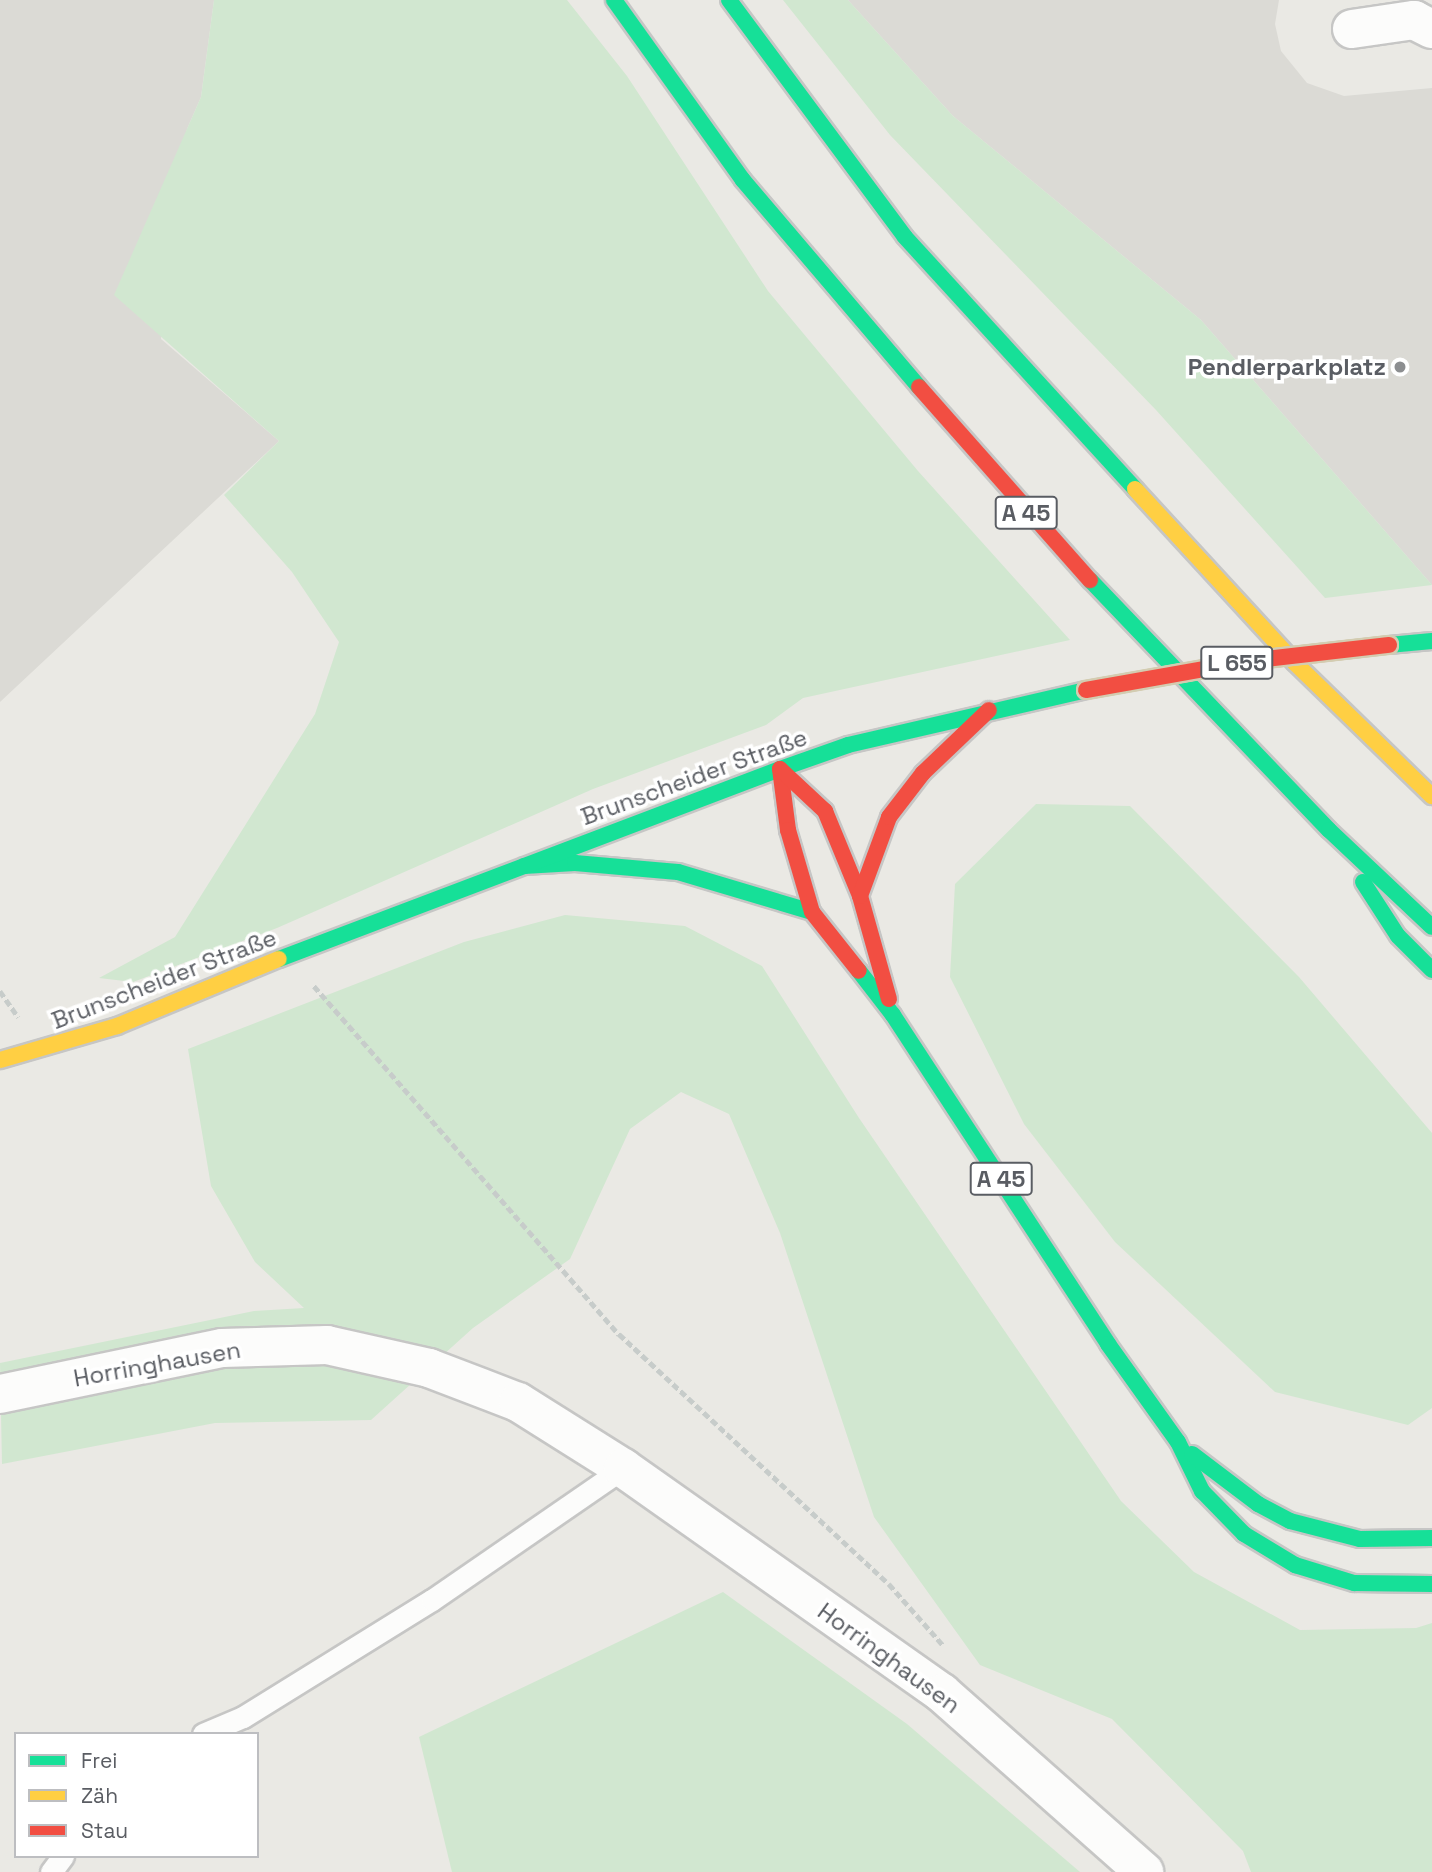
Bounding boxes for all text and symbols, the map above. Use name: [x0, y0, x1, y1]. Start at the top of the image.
place label: Pendlerparkplatz: [1188, 353, 1386, 381]
marker: Pendlerparkplatz: [1392, 359, 1408, 375]
road number: A 45: [995, 494, 1058, 533]
road number: L 655: [1198, 643, 1276, 682]
street label: Brunscheider Straße: [577, 723, 811, 831]
street label: Brunscheider Straße: [48, 923, 280, 1035]
road number: A 45: [970, 1160, 1032, 1198]
street label: Horringhausen: [71, 1335, 243, 1393]
street label: Horringhausen: [812, 1597, 966, 1719]
legend: [14, 1732, 259, 1858]
text: Frei: [81, 1747, 117, 1774]
text: Zäh: [81, 1782, 118, 1809]
text: Stau: [81, 1817, 128, 1844]

